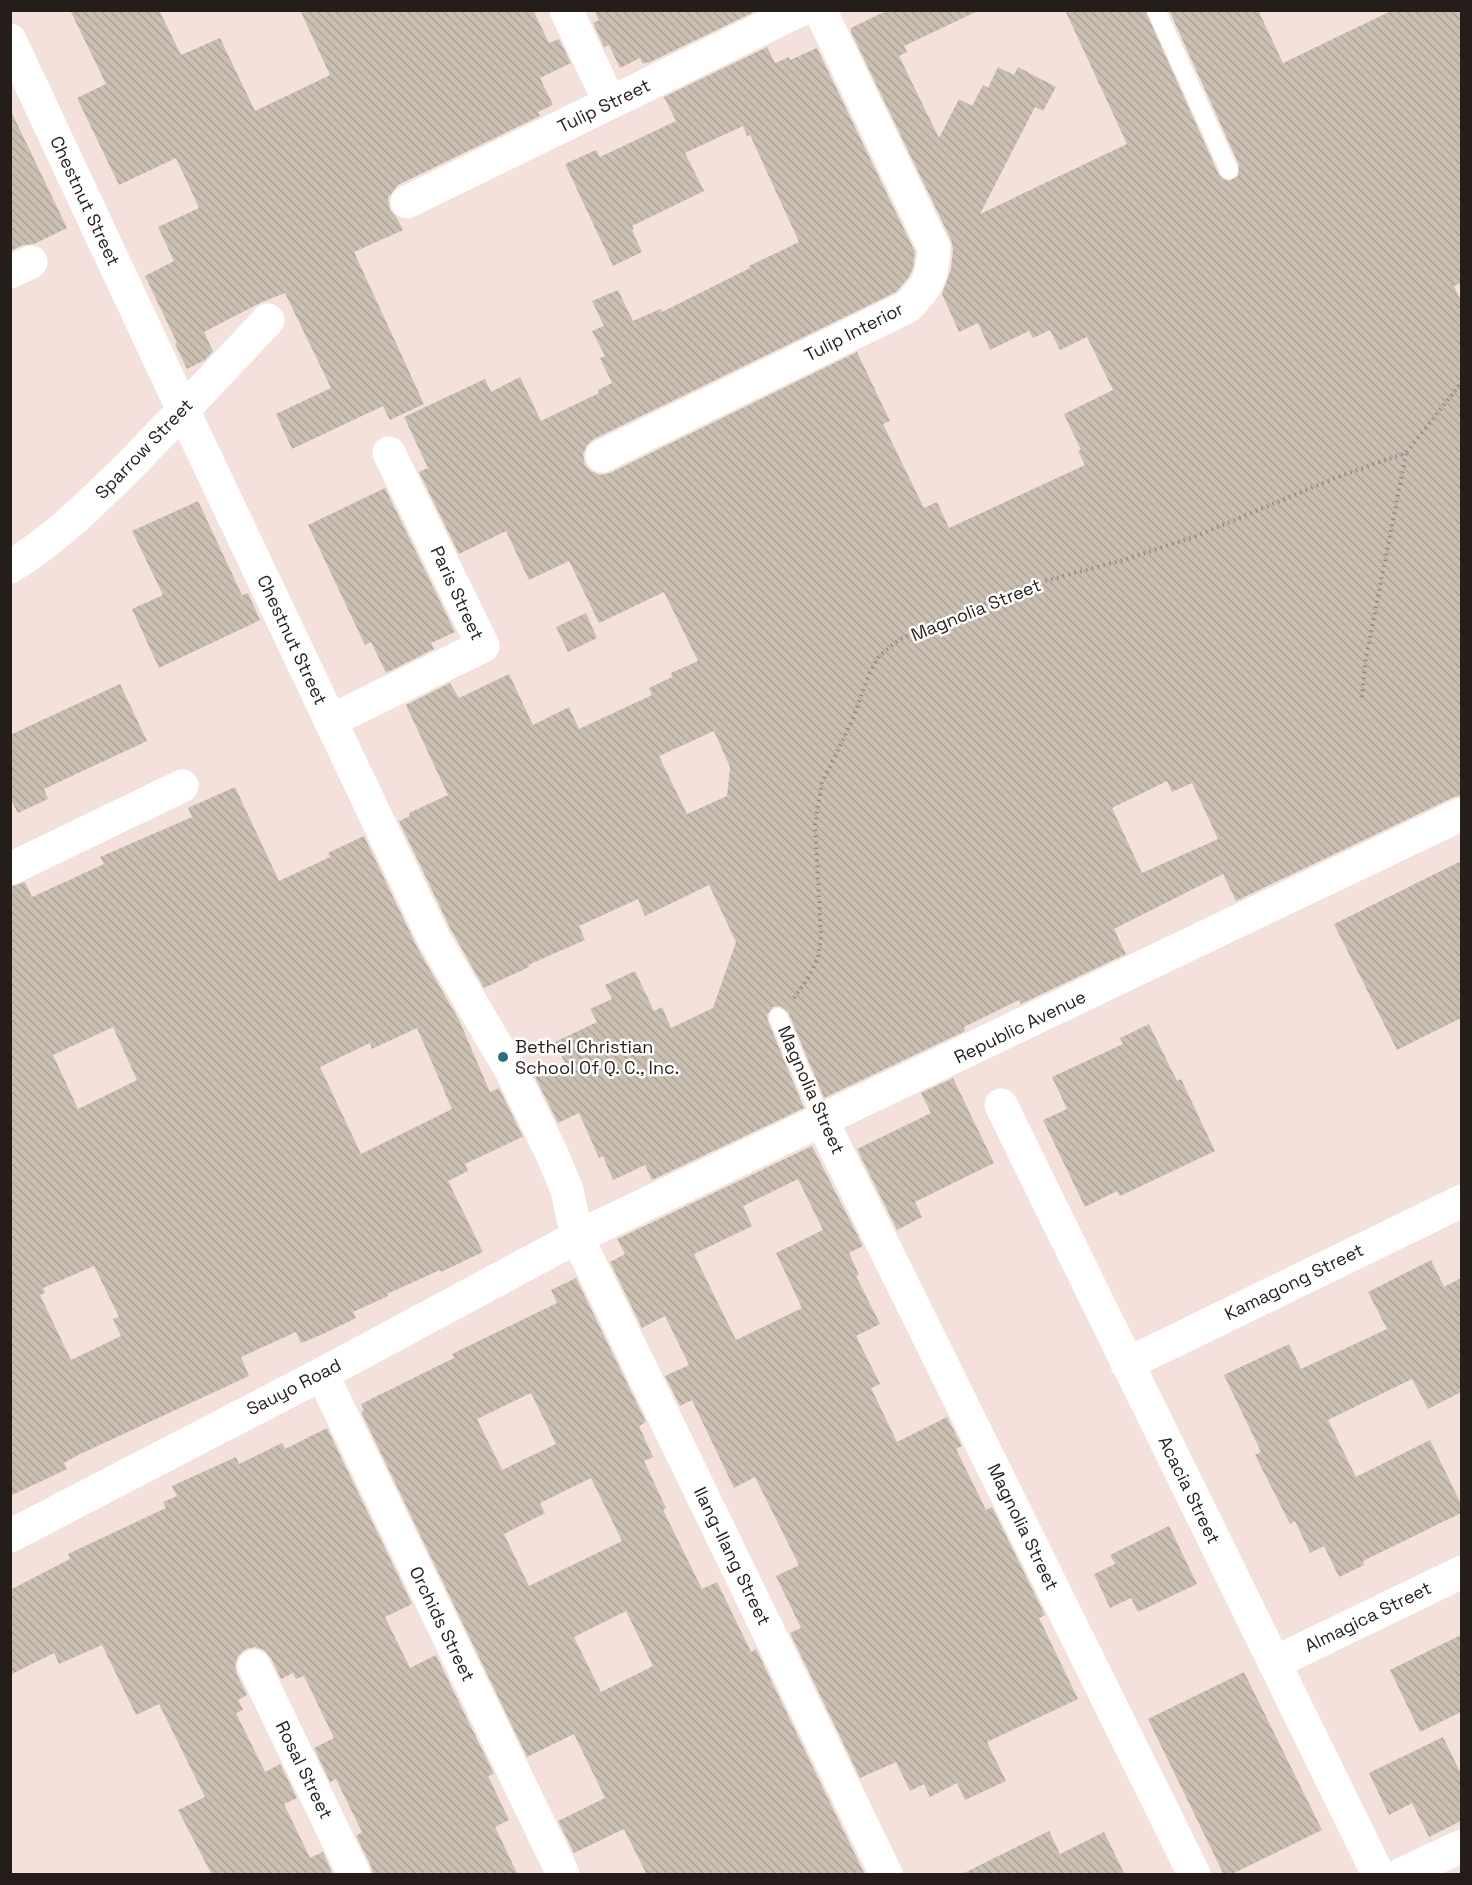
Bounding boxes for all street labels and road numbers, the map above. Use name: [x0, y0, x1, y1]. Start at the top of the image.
street label: Tulip Street: [554, 73, 654, 138]
street label: Chestnut Street: [45, 132, 126, 269]
street label: Tulip Interior: [800, 297, 907, 366]
street label: Sparrow Street: [90, 393, 197, 504]
street label: Paris Street: [426, 542, 489, 644]
street label: Chestnut Street: [252, 571, 333, 708]
street label: Magnolia Street: [907, 573, 1044, 646]
street label: Republic Avenue: [950, 985, 1089, 1068]
street label: Magnolia Street: [773, 1022, 850, 1158]
street label: Kamagong Street: [1221, 1238, 1367, 1325]
street label: Sauyo Road: [243, 1353, 345, 1420]
street label: Acacia Street: [1153, 1432, 1226, 1548]
street label: Magnolia Street: [983, 1460, 1064, 1594]
street label: Ilang-Ilang Street: [689, 1483, 776, 1629]
street label: Orchids Street: [405, 1562, 480, 1685]
street label: Almagica Street: [1301, 1576, 1435, 1657]
street label: Rosal Street: [271, 1717, 338, 1823]

